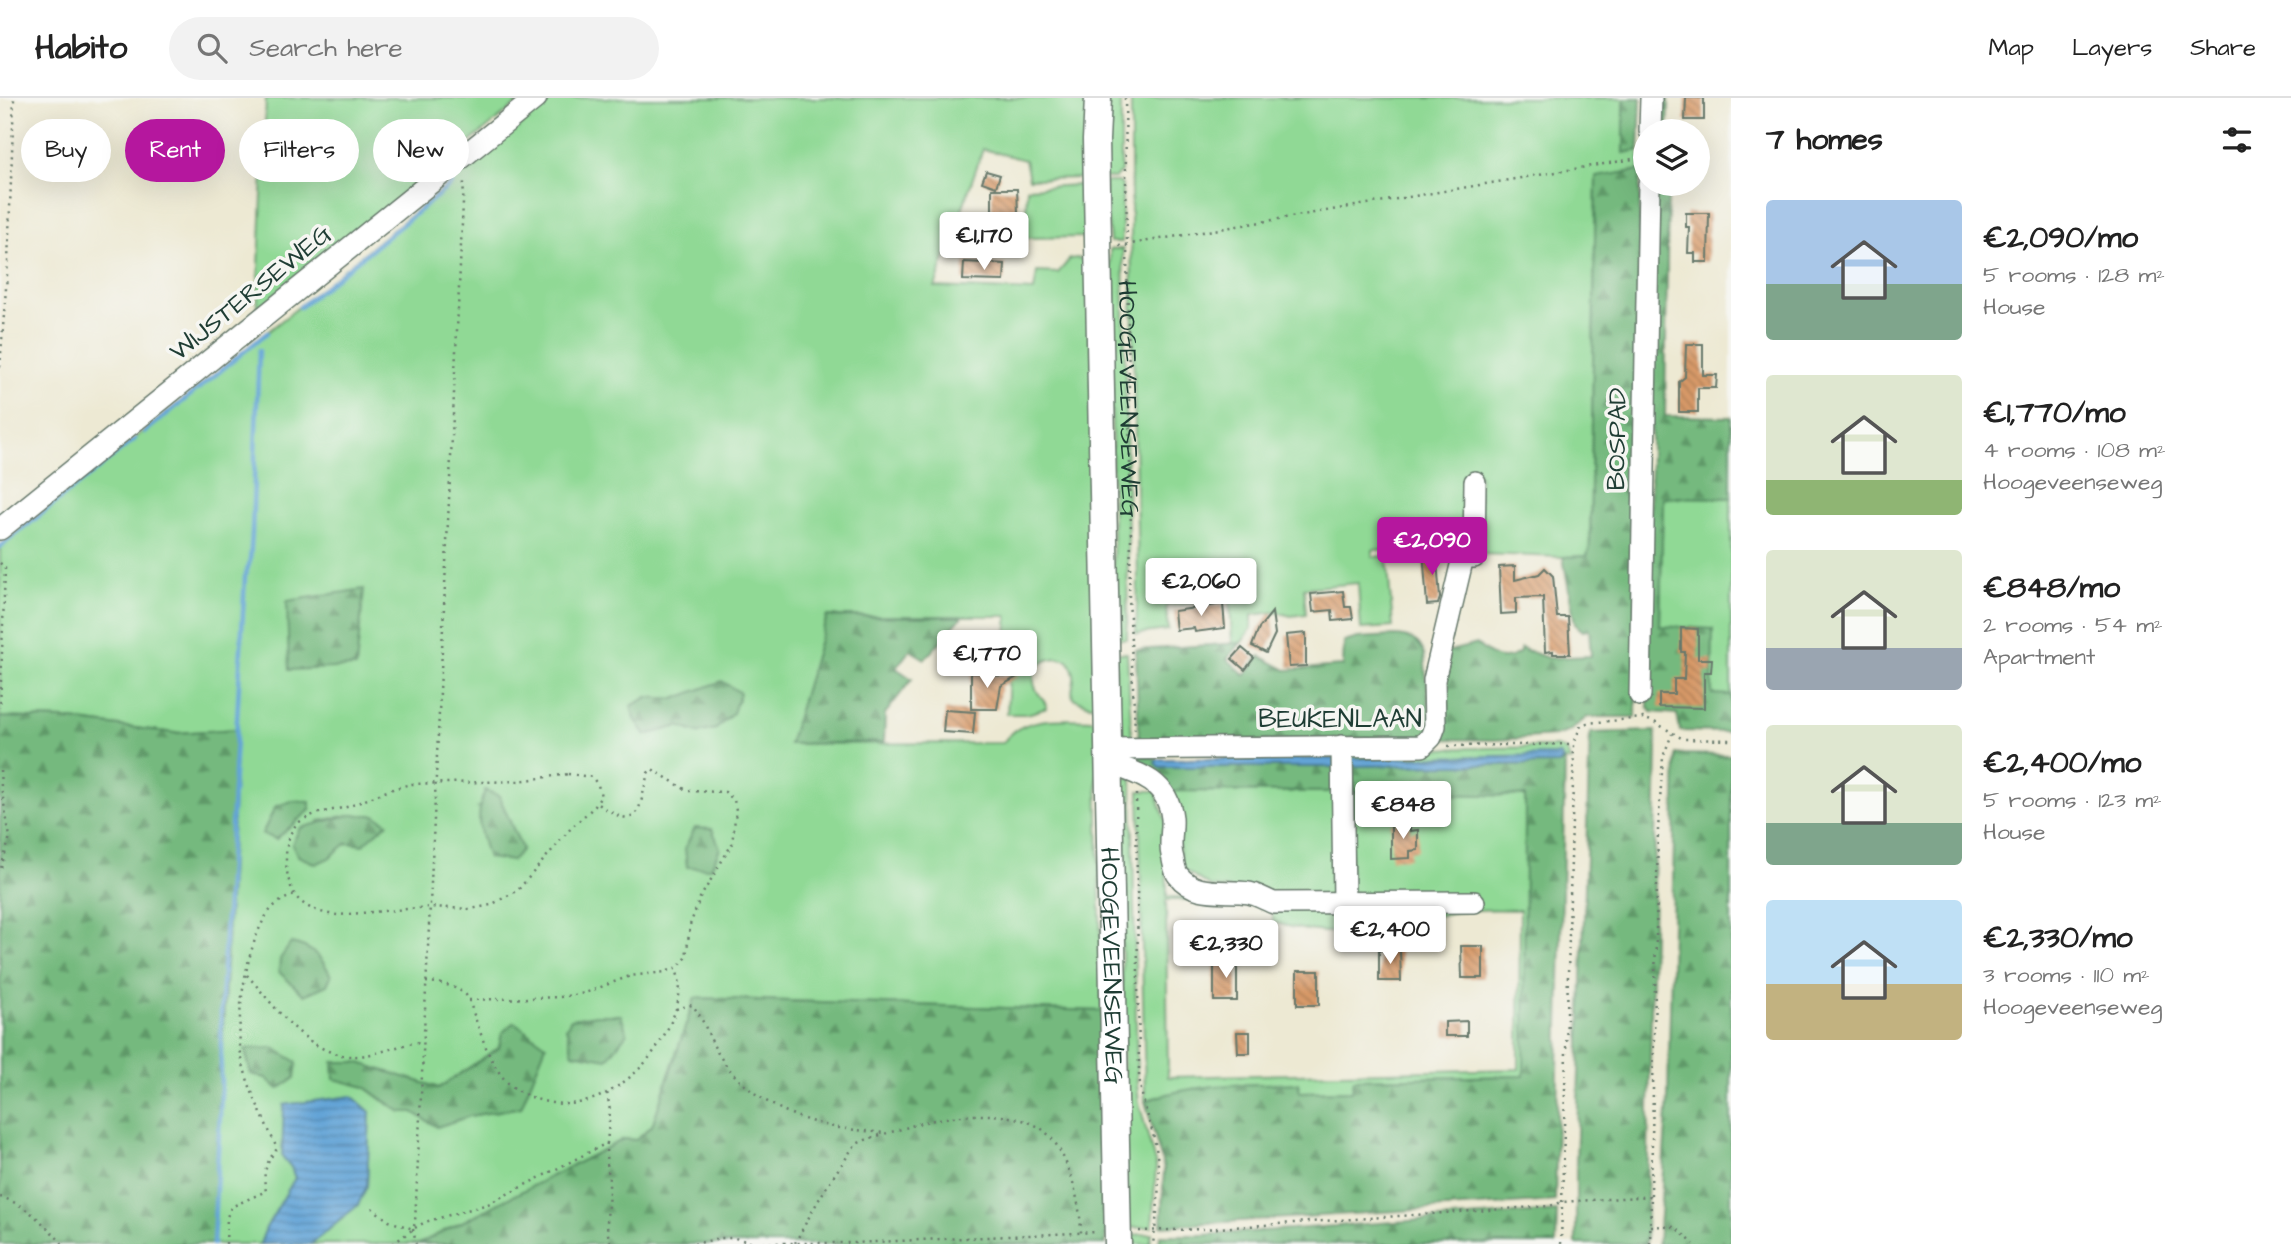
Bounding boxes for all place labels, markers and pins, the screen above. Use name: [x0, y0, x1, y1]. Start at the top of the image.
pin: €1,170: [927, 212, 1041, 272]
pin: €2,090: [1375, 518, 1489, 577]
pin: €2,060: [1144, 559, 1258, 618]
pin: €1,770: [930, 630, 1044, 690]
pin: €848: [1362, 782, 1444, 841]
pin: €2,400: [1333, 906, 1447, 966]
pin: €2,330: [1169, 920, 1283, 980]

